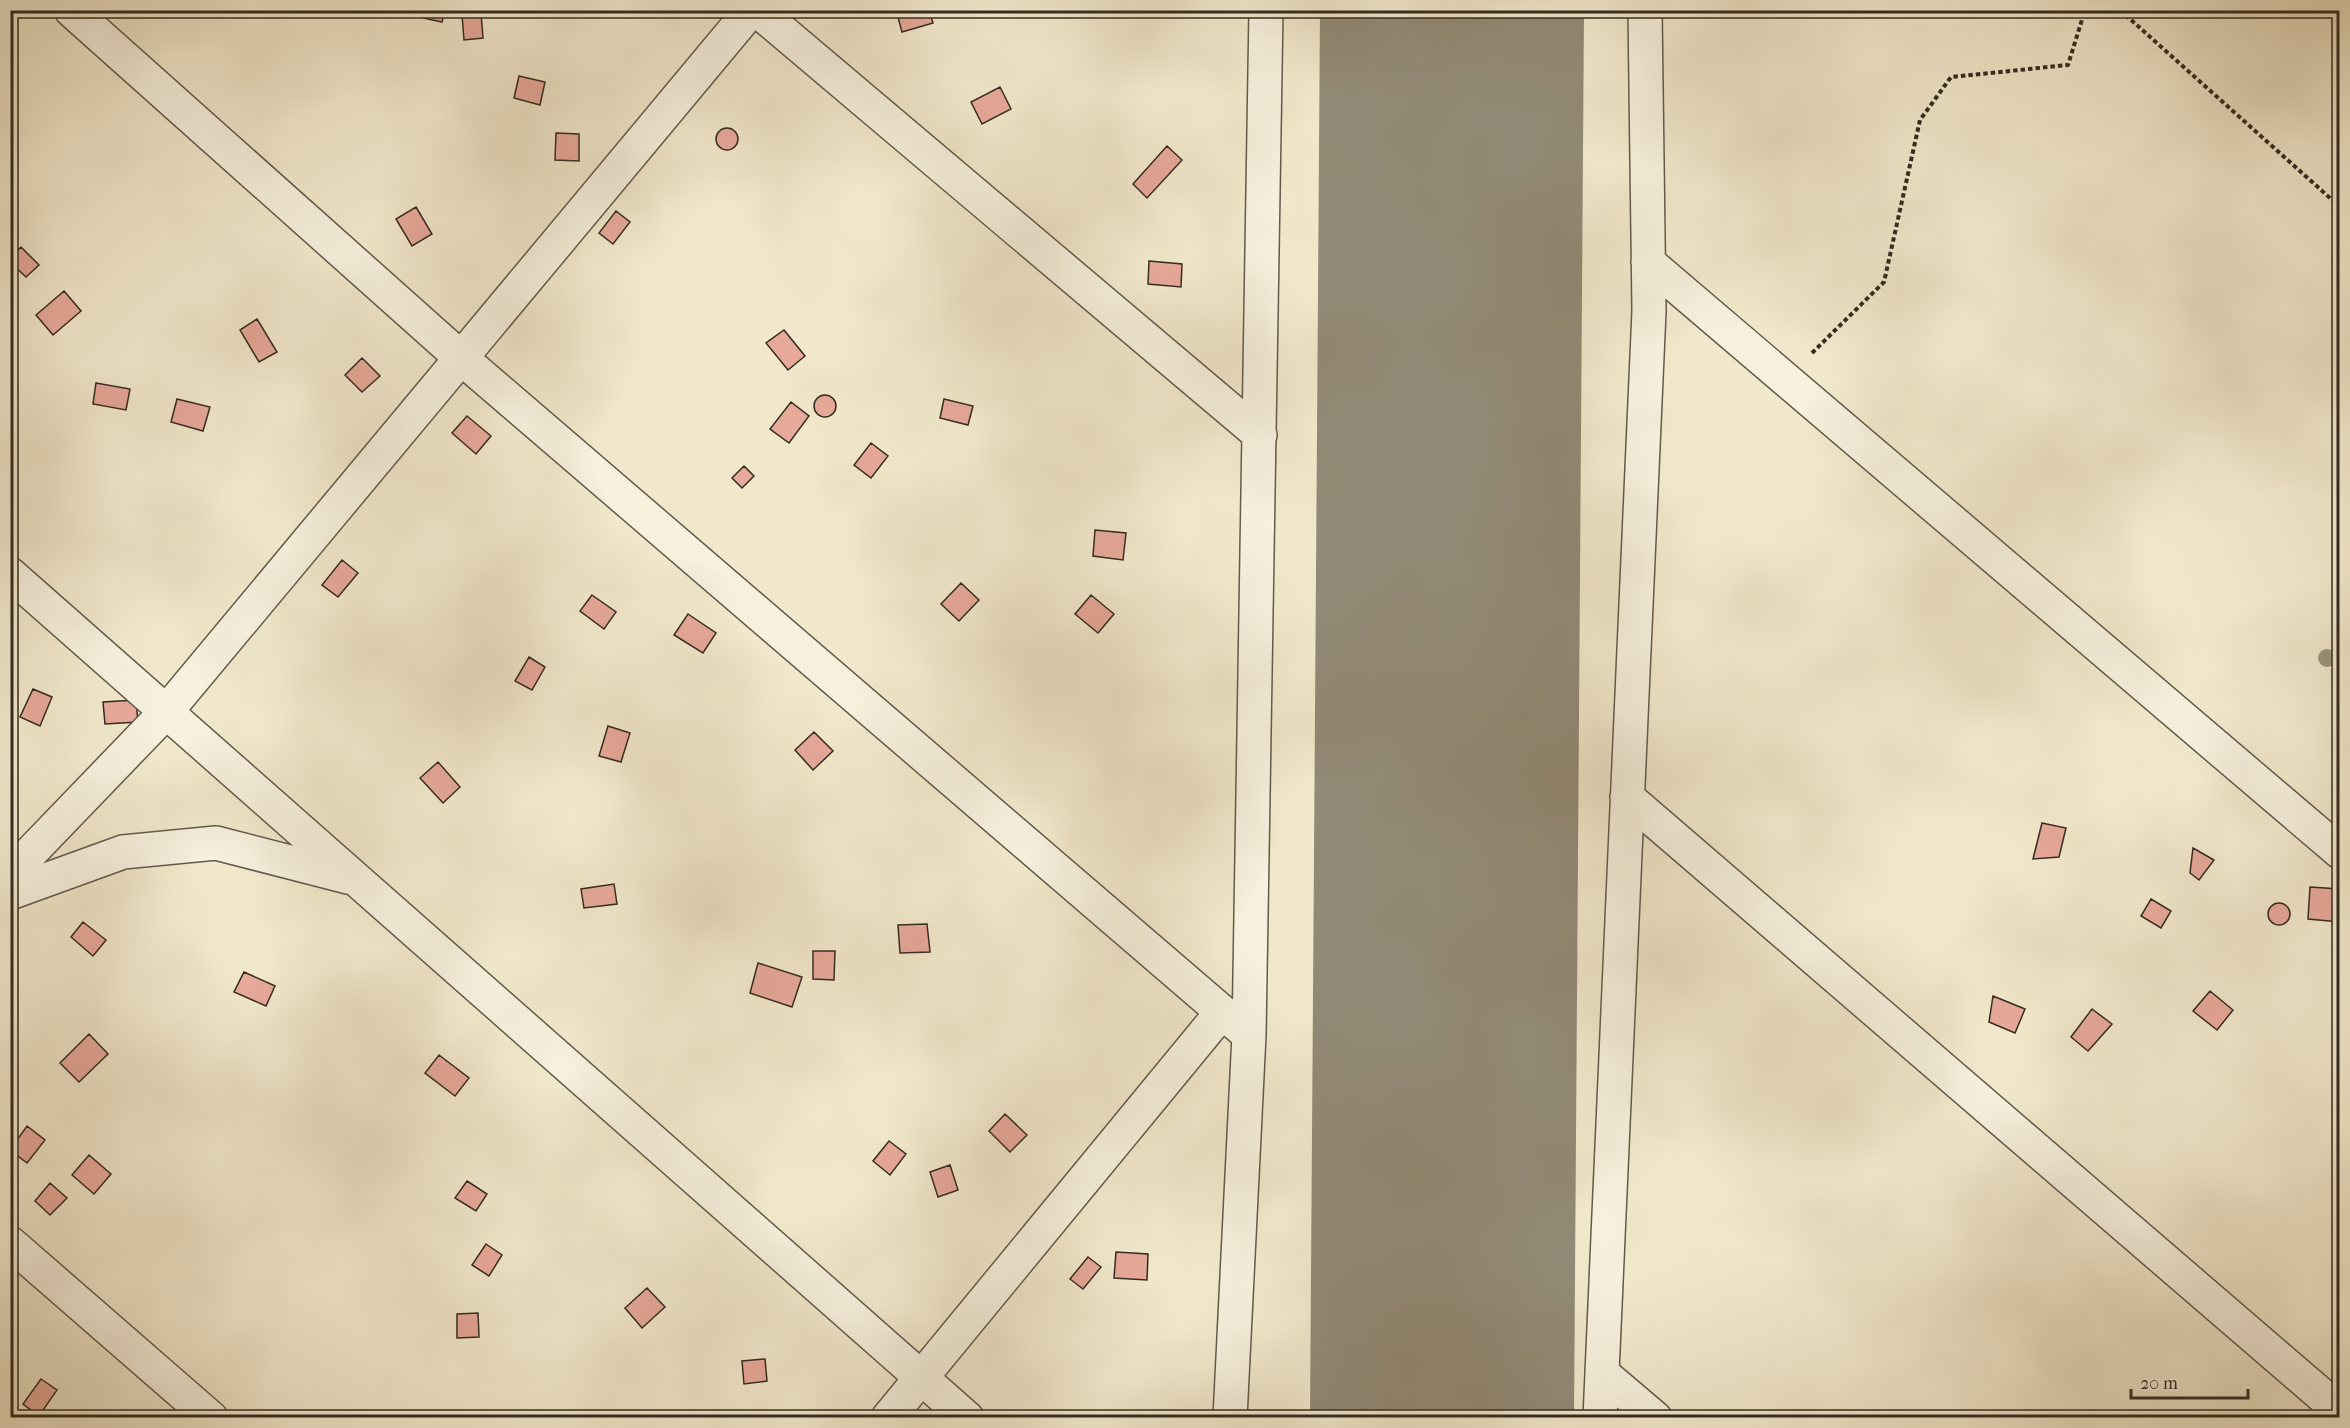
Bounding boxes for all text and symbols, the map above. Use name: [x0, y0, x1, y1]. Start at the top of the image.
scale bar: [2131, 1362, 2248, 1400]
text: 20 m: [2140, 1373, 2178, 1394]

